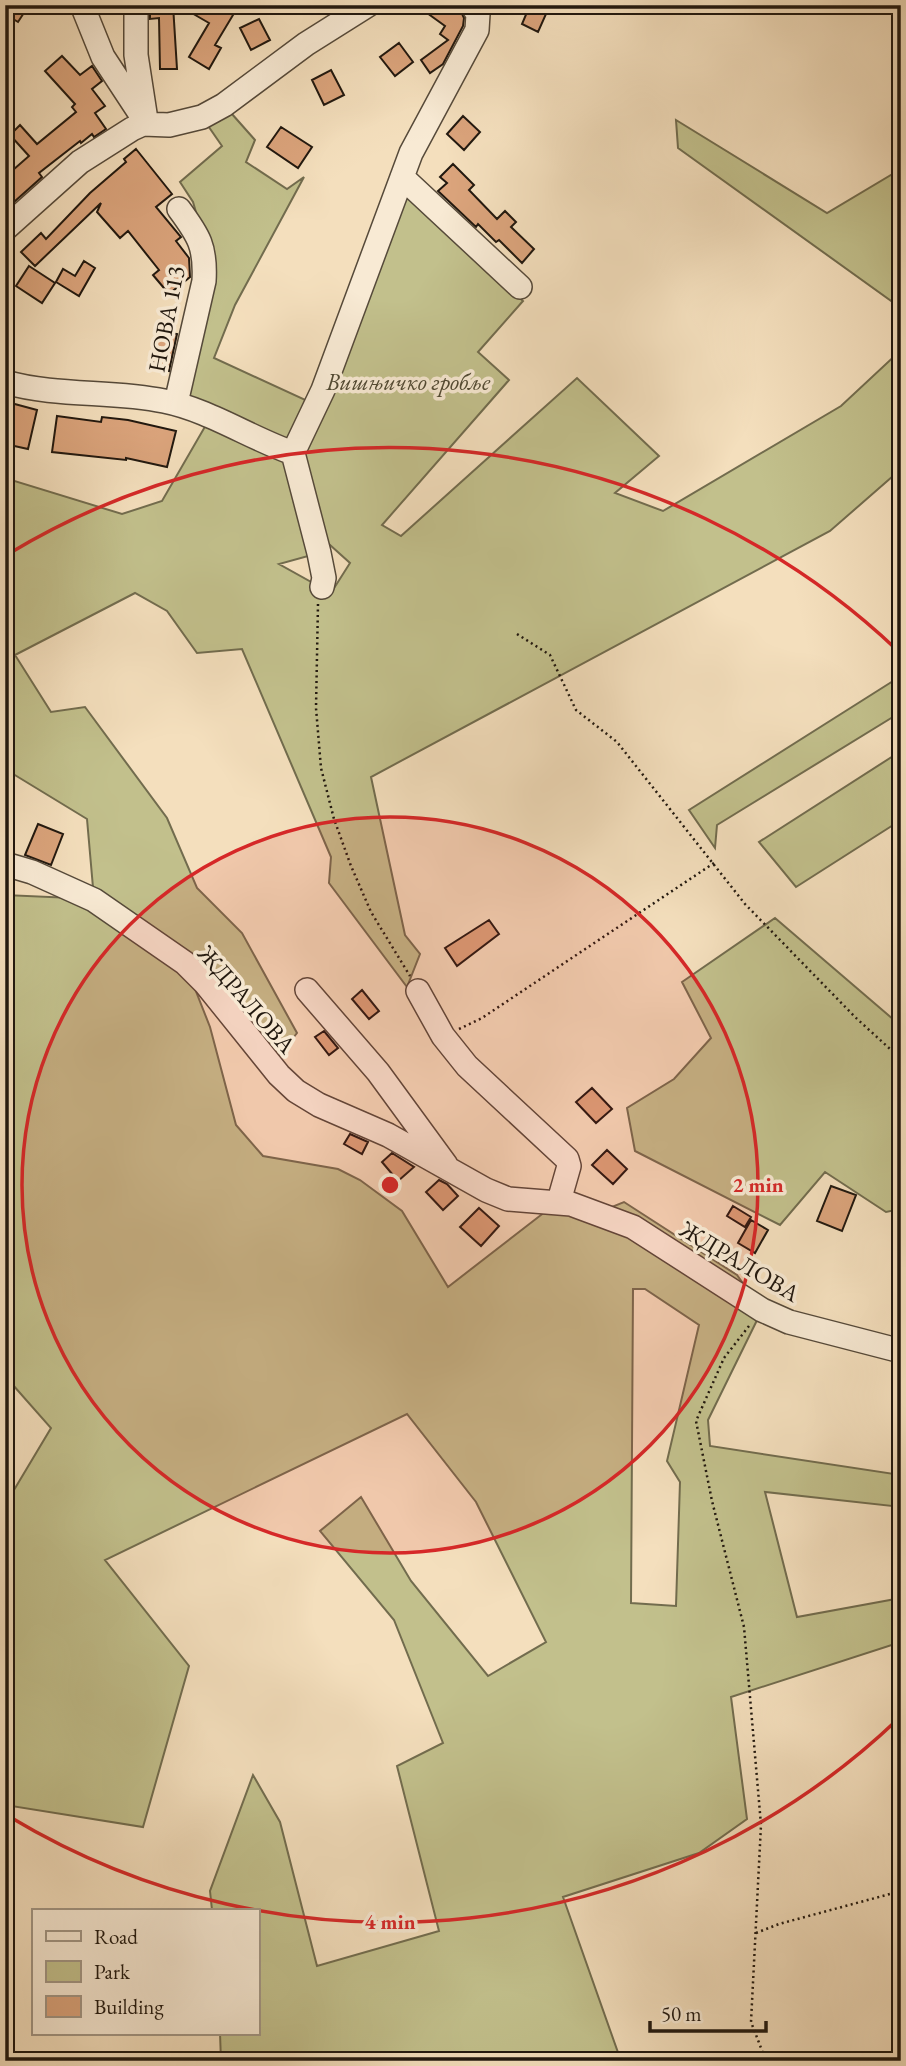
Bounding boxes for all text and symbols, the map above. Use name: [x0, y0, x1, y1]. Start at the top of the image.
street label: НОВА 113: [140, 263, 192, 375]
park label: Вишњичко гробље: [325, 366, 491, 397]
street label: ЖДРАЛОВА: [191, 937, 303, 1060]
text: 2 min: [732, 1171, 784, 1198]
centre of rings: [378, 1173, 402, 1197]
street label: ЖДРАЛОВА: [674, 1213, 806, 1309]
text: 4 min: [364, 1908, 416, 1935]
legend: [32, 1909, 259, 2035]
text: Road: [94, 1923, 138, 1950]
text: Park: [94, 1958, 131, 1985]
scale bar: [650, 1989, 766, 2033]
text: Building: [94, 1993, 164, 2020]
text: 50 m: [661, 2000, 702, 2027]

